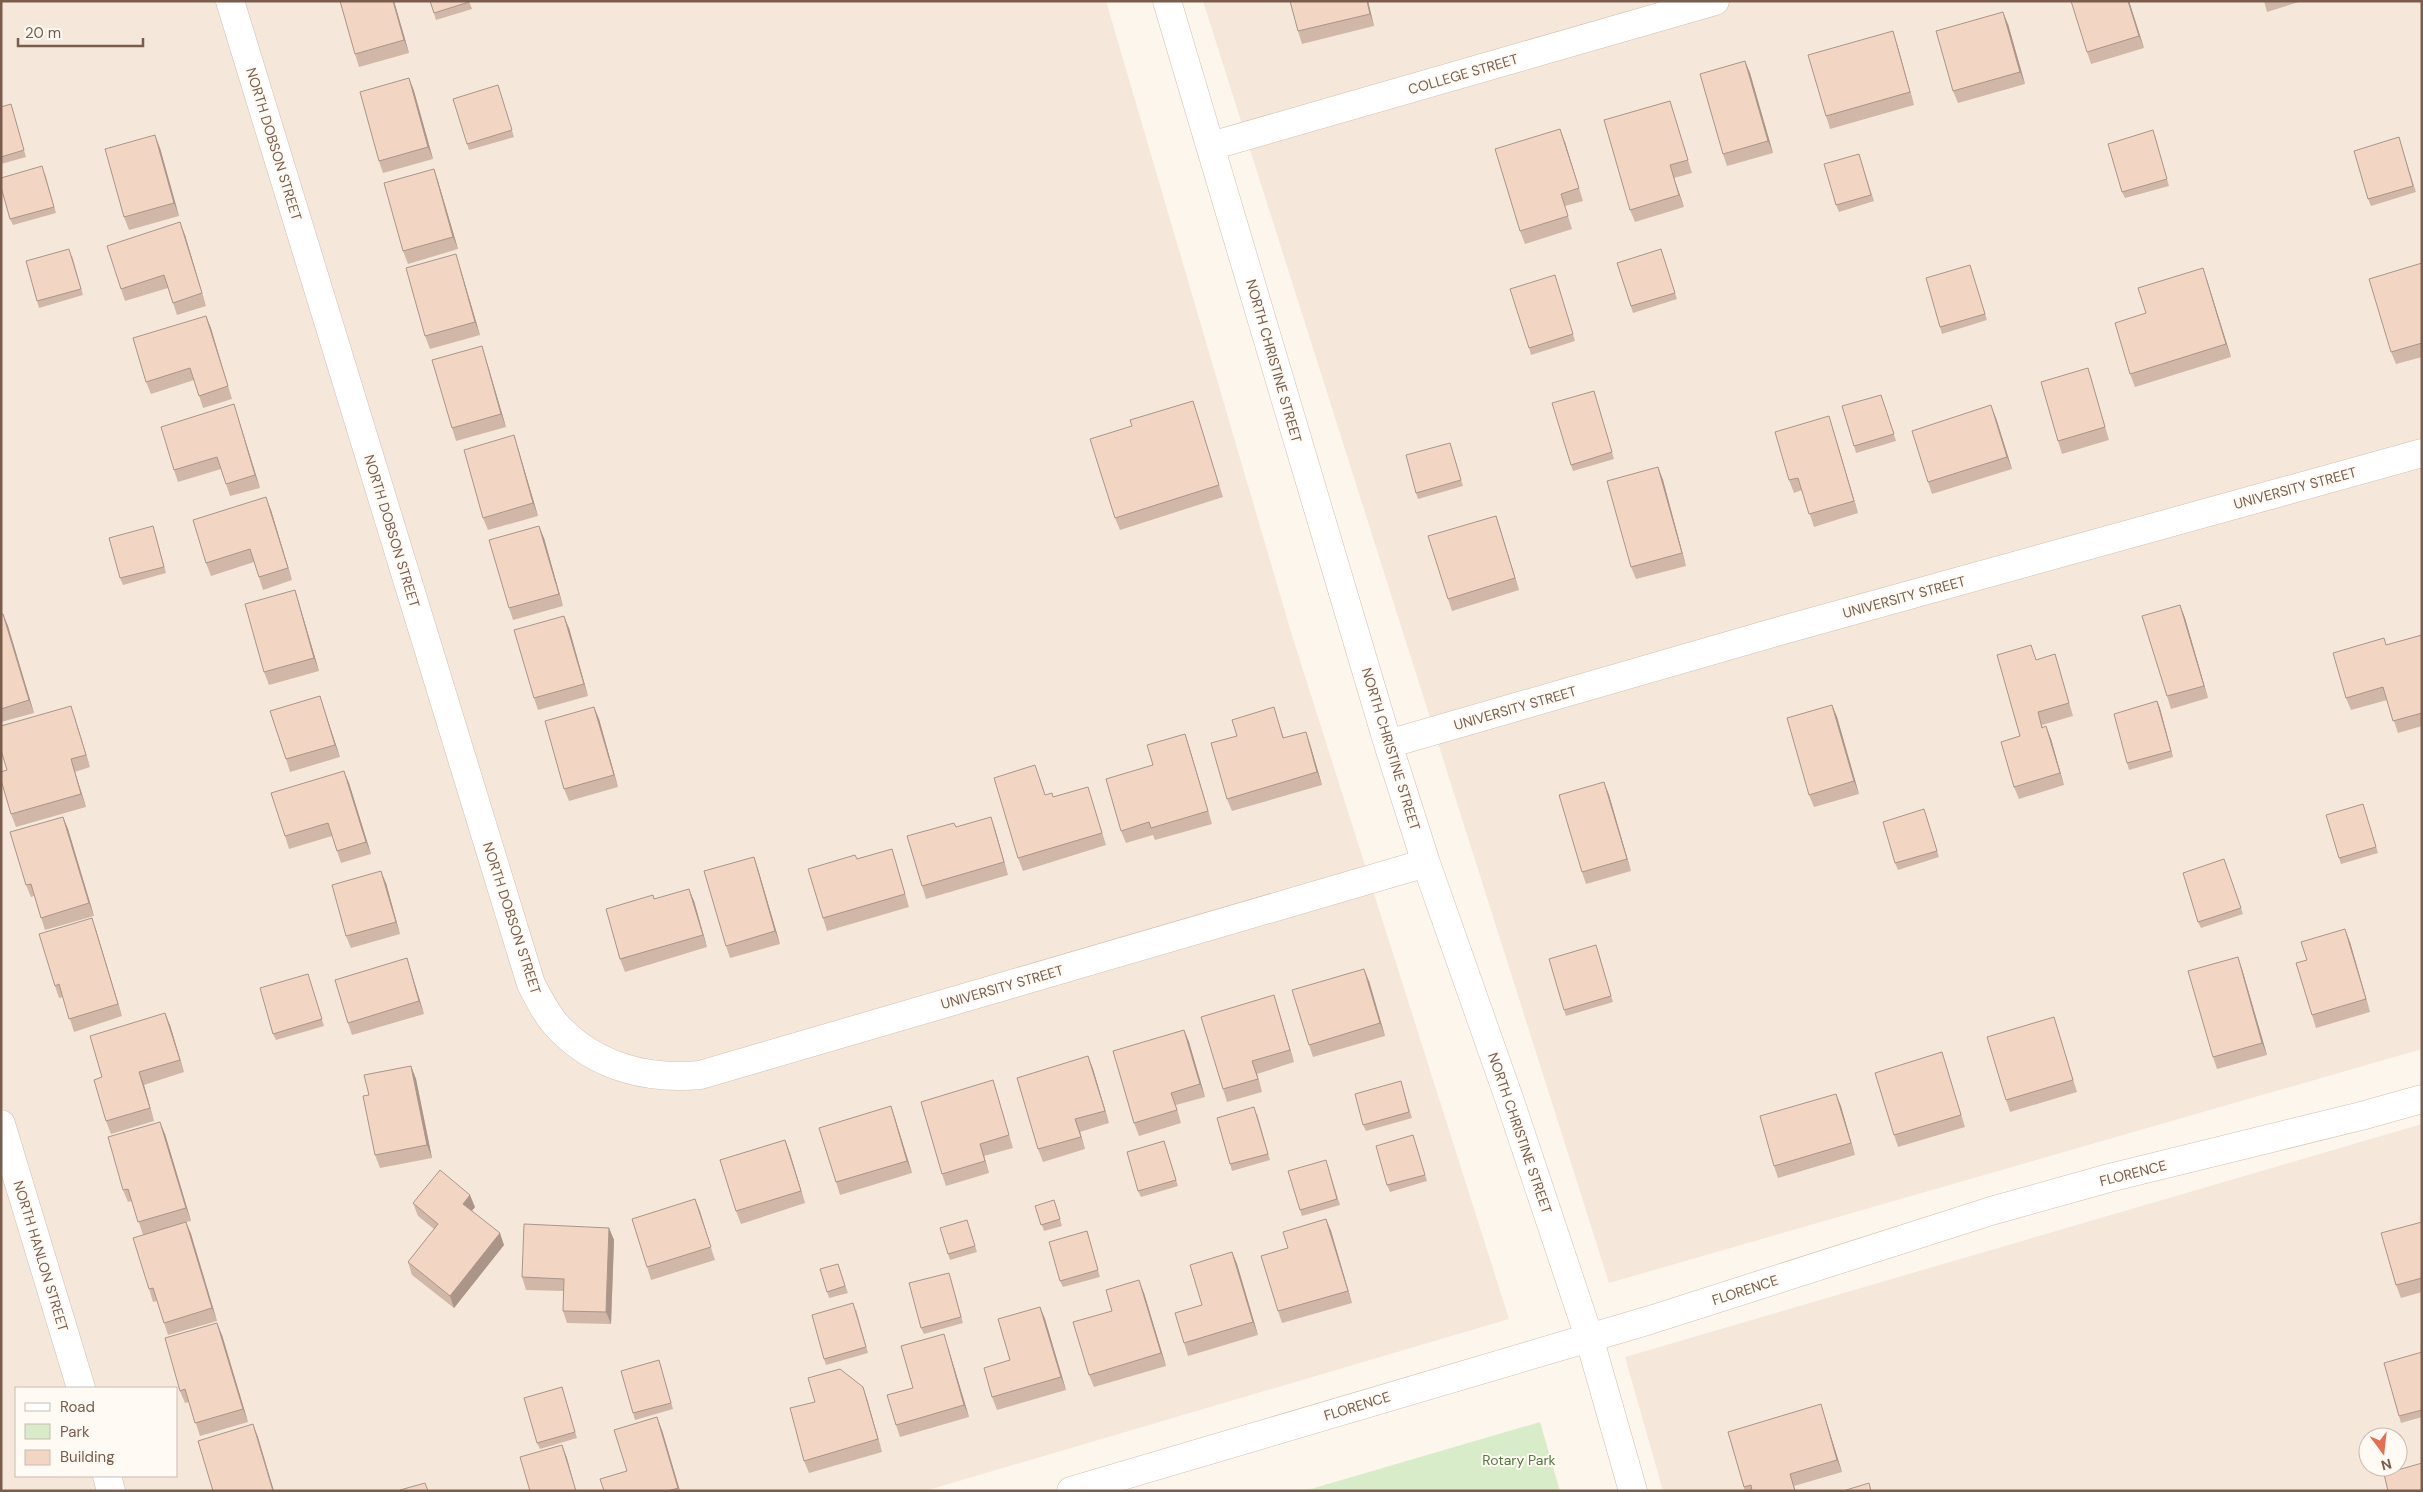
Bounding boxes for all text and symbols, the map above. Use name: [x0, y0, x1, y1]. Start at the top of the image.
scale bar: [18, 15, 142, 47]
text: 20 m: [25, 23, 61, 43]
street label: COLLEGE STREET: [1406, 50, 1520, 98]
street label: NORTH DOBSON STREET: [242, 65, 306, 223]
street label: NORTH CHRISTINE STREET: [1242, 277, 1306, 445]
street label: NORTH DOBSON STREET: [360, 452, 424, 610]
street label: UNIVERSITY STREET: [2232, 463, 2359, 513]
street label: UNIVERSITY STREET: [1841, 572, 1968, 622]
street label: NORTH CHRISTINE STREET: [1358, 665, 1424, 833]
street label: UNIVERSITY STREET: [1452, 682, 1578, 734]
street label: NORTH DOBSON STREET: [479, 840, 545, 996]
street label: UNIVERSITY STREET: [939, 961, 1065, 1013]
street label: NORTH CHRISTINE STREET: [1484, 1050, 1556, 1216]
street label: FLORENCE: [2098, 1156, 2169, 1190]
street label: NORTH HANLON STREET: [9, 1178, 73, 1334]
street label: FLORENCE: [1710, 1271, 1781, 1309]
legend: [15, 1387, 178, 1477]
street label: FLORENCE: [1322, 1387, 1393, 1425]
text: Road: [60, 1397, 95, 1417]
text: Park: [60, 1422, 90, 1442]
north arrow: [2358, 1427, 2408, 1477]
text: Building: [60, 1447, 115, 1467]
park label: Rotary Park: [1482, 1451, 1556, 1469]
text: N: [2379, 1455, 2394, 1475]

